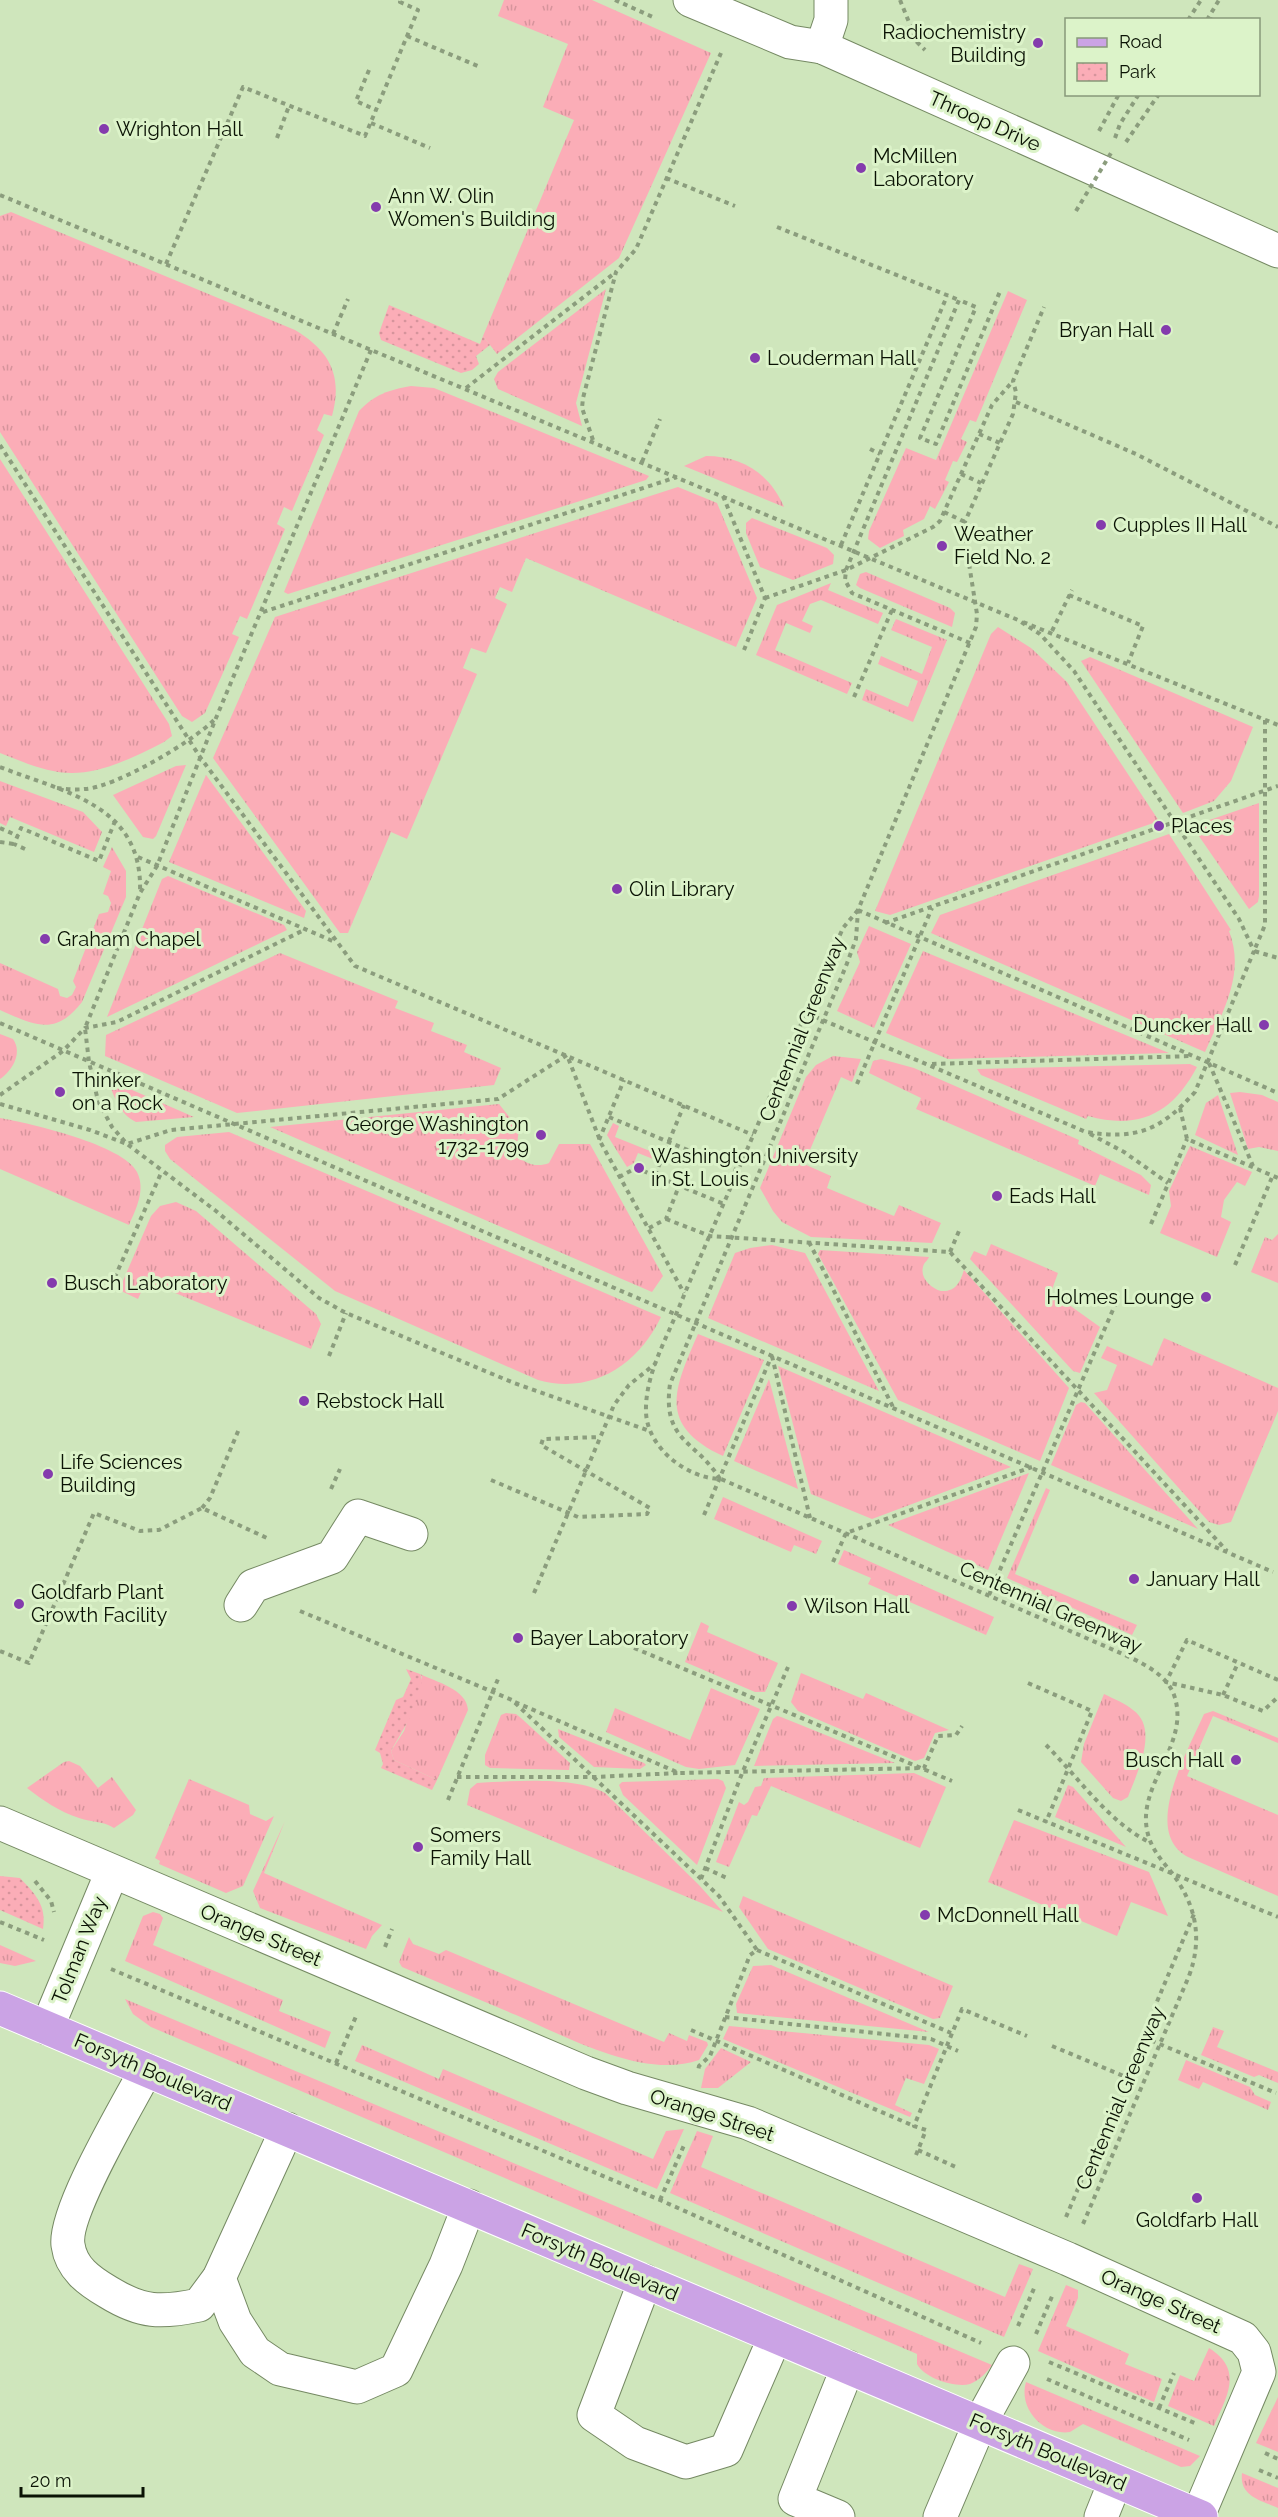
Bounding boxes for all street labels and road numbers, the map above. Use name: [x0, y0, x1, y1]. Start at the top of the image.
street label: Throop Drive: [926, 86, 1045, 156]
street label: Centennial Greenway: [754, 933, 850, 1125]
street label: Centennial Greenway: [956, 1556, 1146, 1658]
street label: Tolman Way: [47, 1893, 112, 2007]
street label: Orange Street: [197, 1899, 325, 1971]
street label: Centennial Greenway: [1070, 2002, 1170, 2193]
street label: Forsyth Boulevard: [71, 2028, 235, 2116]
street label: Orange Street: [647, 2084, 777, 2146]
street label: Forsyth Boulevard: [518, 2218, 682, 2306]
street label: Orange Street: [1097, 2264, 1225, 2338]
street label: Forsyth Boulevard: [966, 2408, 1130, 2496]

